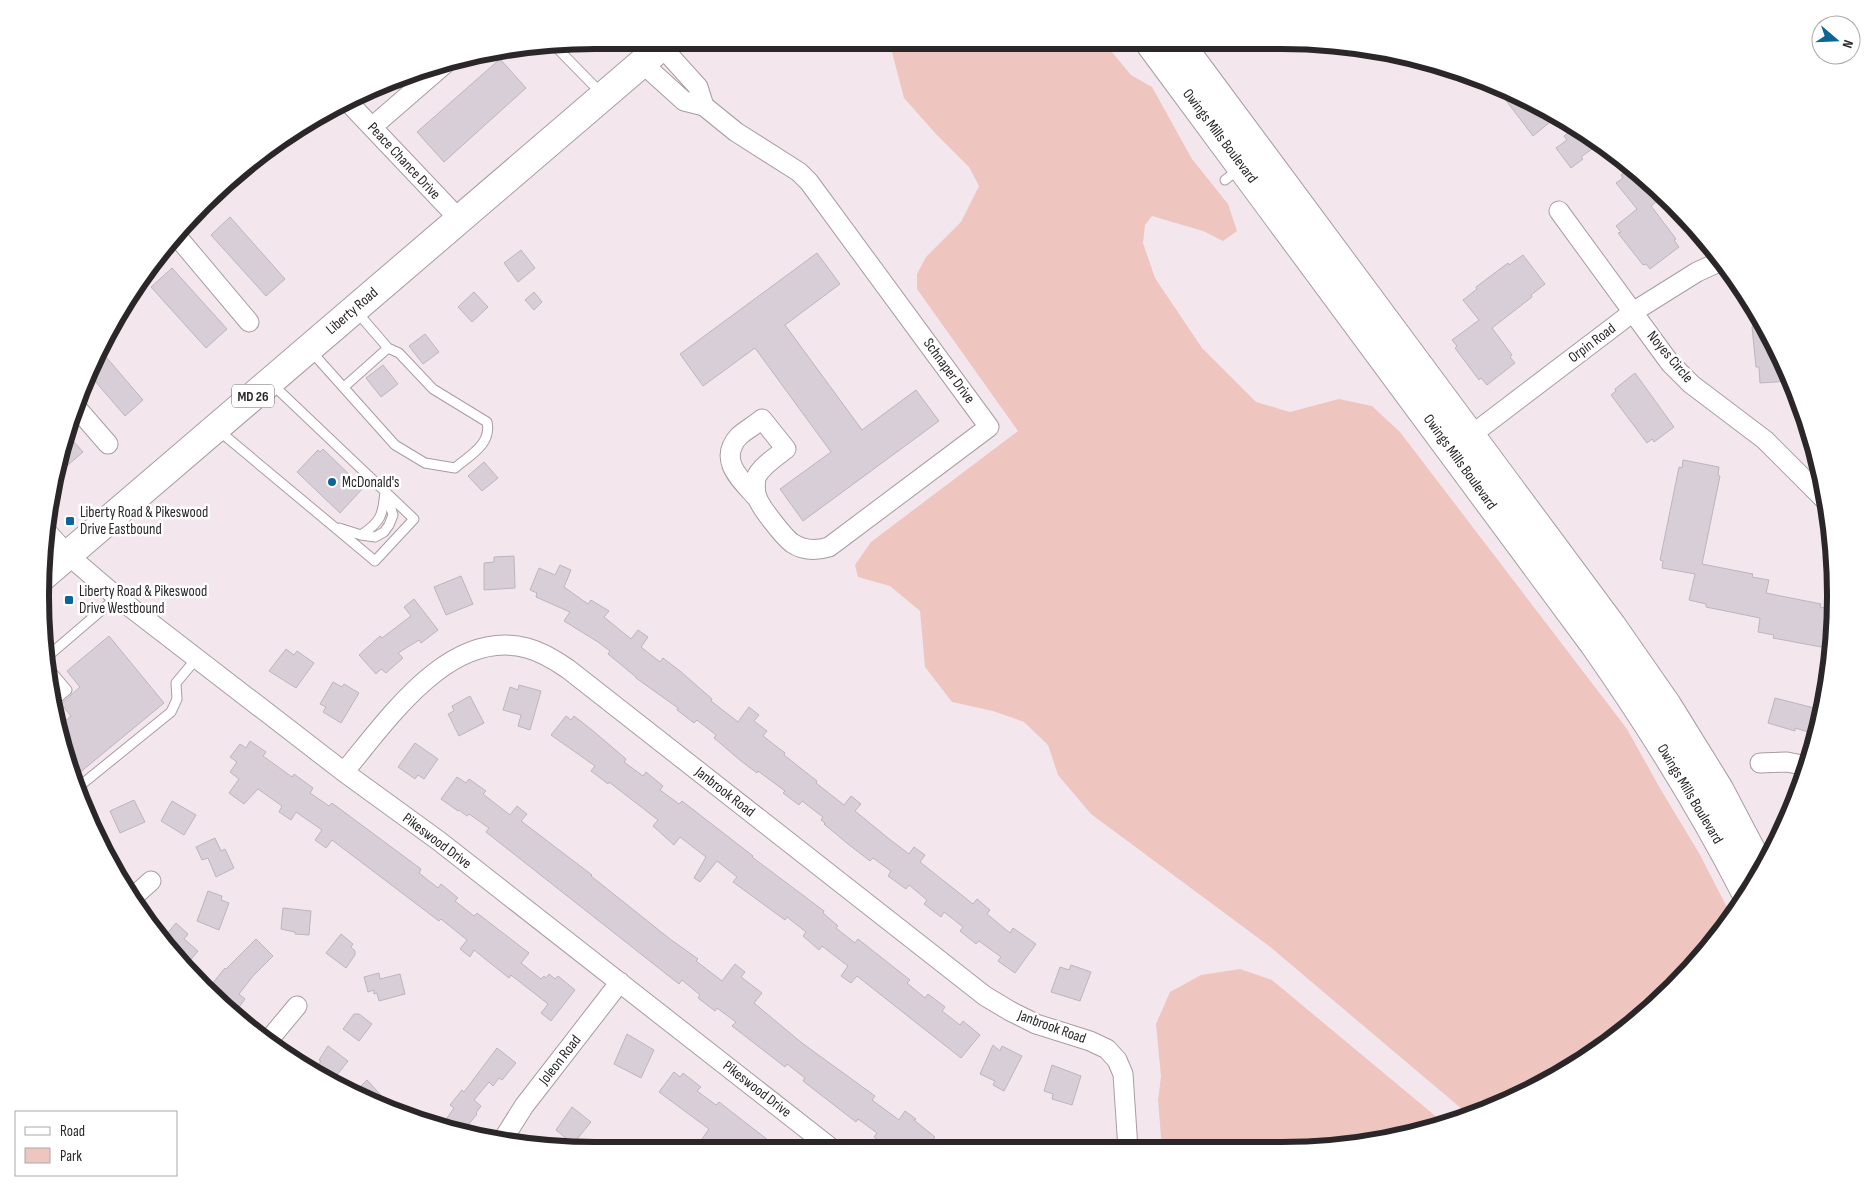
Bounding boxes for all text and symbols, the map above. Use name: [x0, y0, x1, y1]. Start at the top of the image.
north arrow: [1811, 15, 1861, 65]
text: N: [1839, 38, 1857, 50]
street label: Owings Mills Boulevard: [1178, 85, 1262, 187]
street label: Peace Chance Drive: [363, 118, 445, 204]
street label: Liberty Road: [322, 283, 382, 339]
street label: Orpin Road: [1565, 319, 1619, 367]
street label: Noyes Circle: [1643, 327, 1697, 387]
street label: Schnaper Drive: [919, 335, 979, 407]
road number: MD 26: [232, 384, 274, 408]
street label: Owings Mills Boulevard: [1419, 411, 1501, 513]
place label: McDonald's: [342, 473, 400, 492]
marker: McDonald's: [326, 476, 338, 488]
place label: Liberty Road & Pikeswood Drive Eastbound: [80, 503, 208, 539]
marker: Liberty Road & Pikeswood Drive Eastbound: [64, 515, 76, 527]
place label: Liberty Road & Pikeswood Drive Westbound: [79, 582, 207, 618]
marker: Liberty Road & Pikeswood Drive Westbound: [63, 594, 75, 606]
street label: Owings Mills Boulevard: [1653, 741, 1727, 847]
street label: Janbrook Road: [690, 762, 759, 821]
street label: Pikeswood Drive: [399, 809, 475, 873]
street label: Janbrook Road: [1014, 1006, 1089, 1048]
street label: Joleon Road: [534, 1031, 585, 1090]
street label: Pikeswood Drive: [719, 1056, 795, 1122]
legend: [15, 1111, 178, 1176]
text: Road: [60, 1122, 85, 1141]
text: Park: [60, 1147, 82, 1166]

